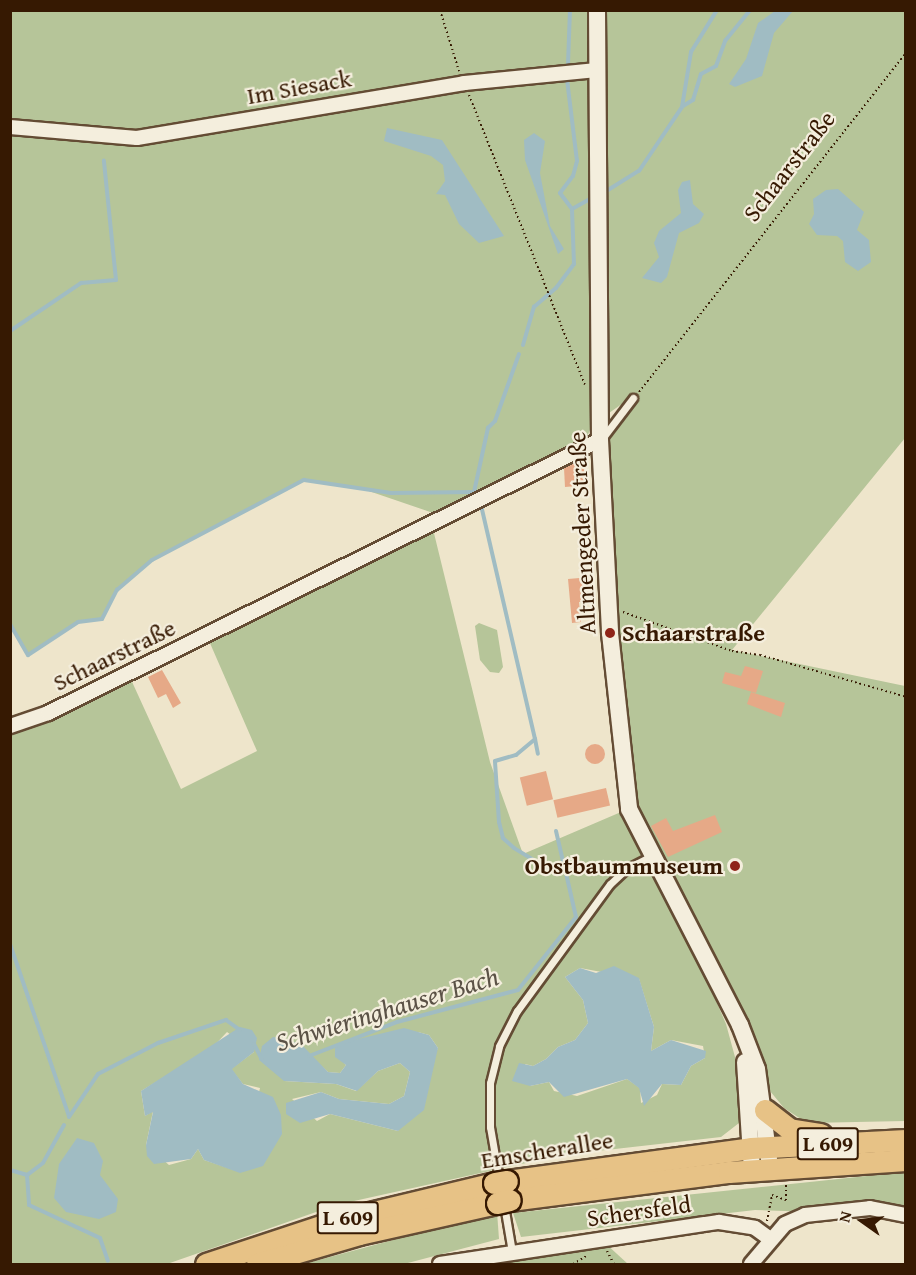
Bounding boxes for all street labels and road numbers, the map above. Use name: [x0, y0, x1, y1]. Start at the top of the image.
street label: Im Siesack: [245, 64, 353, 110]
street label: Schaarstraße: [737, 105, 841, 227]
street label: Altmengeder Straße: [562, 431, 602, 635]
street label: Schaarstraße: [48, 613, 180, 697]
street label: Emscherallee: [479, 1125, 615, 1175]
road number: L 609: [796, 1125, 860, 1163]
street label: Schersfeld: [585, 1189, 693, 1233]
road number: L 609: [316, 1199, 380, 1237]

